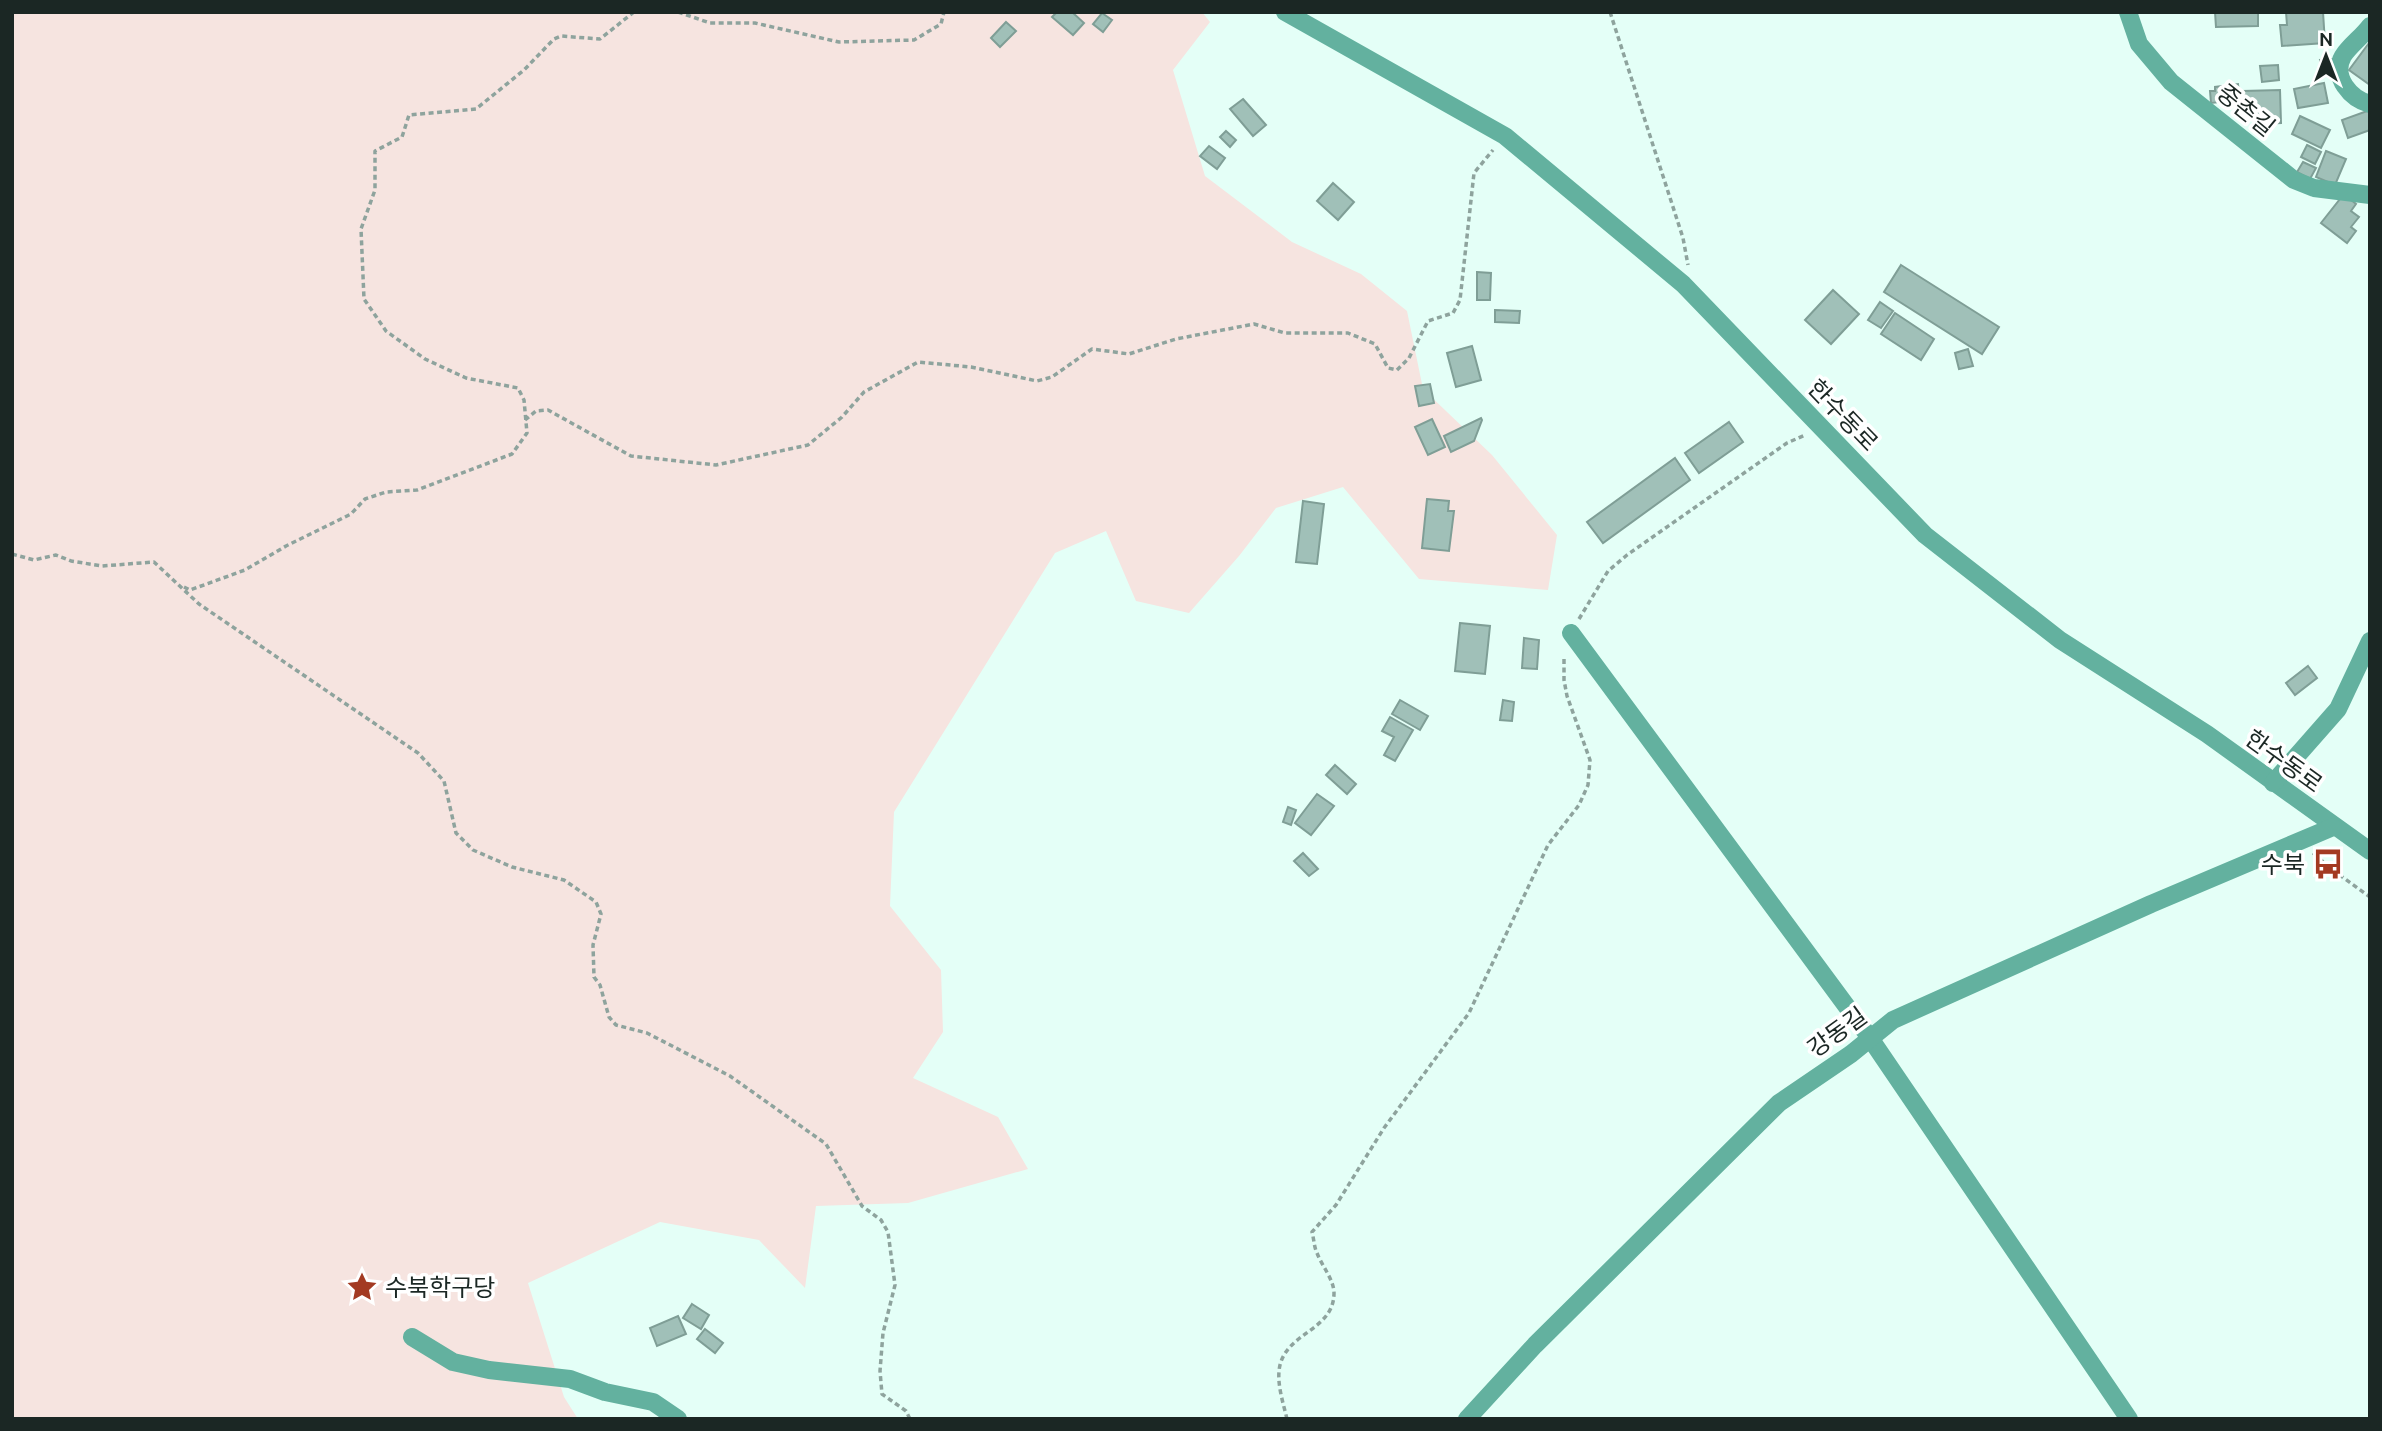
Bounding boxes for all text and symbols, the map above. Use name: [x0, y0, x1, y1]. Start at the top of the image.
north arrow: [2291, 21, 2361, 91]
text: N: [2319, 28, 2333, 50]
street label: 중촌길: [2212, 79, 2280, 141]
street label: 한수동로: [1803, 374, 1883, 456]
street label: 한수동로: [2240, 724, 2328, 798]
bus stop icon: 수북: [2311, 847, 2345, 881]
place label: 수북: [2261, 851, 2305, 878]
street label: 강동길: [1802, 1002, 1872, 1062]
place icon: 수북학구당: [345, 1270, 379, 1304]
place label: 수북학구당: [385, 1274, 495, 1301]

